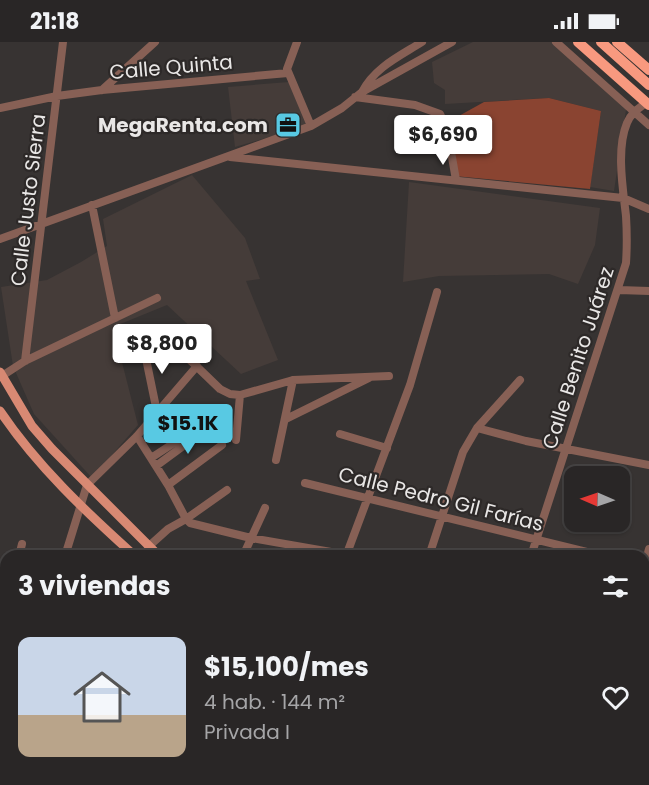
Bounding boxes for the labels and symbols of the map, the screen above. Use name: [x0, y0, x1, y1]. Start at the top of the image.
street label: Calle Quinta: [108, 48, 234, 86]
office icon: MegaRenta.com: [273, 110, 303, 140]
place label: MegaRenta.com: [98, 111, 268, 139]
street label: Calle Justo Sierra: [4, 112, 52, 288]
pin: $6,690: [394, 115, 492, 166]
street label: Calle Benito Juárez: [535, 263, 621, 453]
pin: $8,800: [113, 324, 211, 375]
pin: $15.1K: [139, 404, 237, 455]
street label: Calle Pedro Gil Farías: [336, 460, 546, 538]
north arrow: [564, 466, 630, 532]

